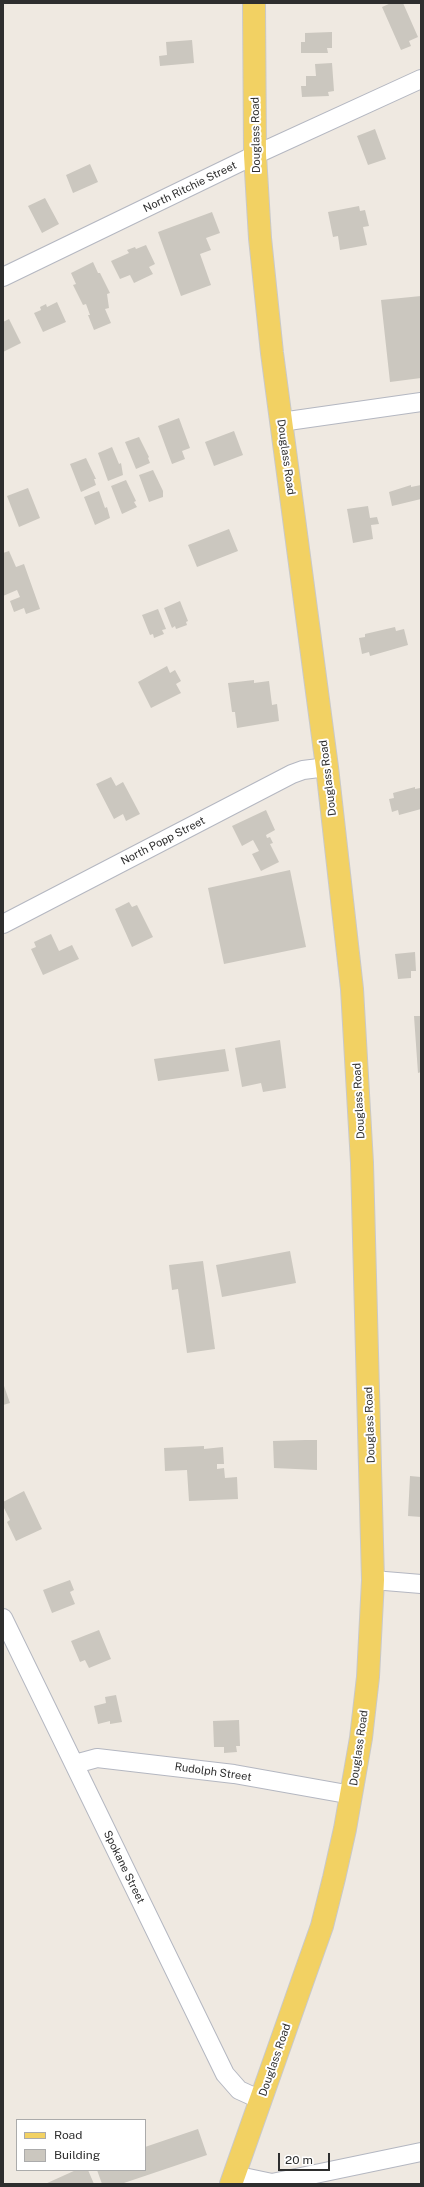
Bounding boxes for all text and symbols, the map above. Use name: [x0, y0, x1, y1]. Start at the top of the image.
street label: Douglass Road: [249, 97, 263, 173]
street label: North Ritchie Street: [141, 159, 239, 215]
street label: Douglass Road: [274, 418, 298, 496]
street label: Douglass Road: [317, 739, 339, 817]
street label: North Popp Street: [119, 814, 207, 868]
street label: Douglass Road: [350, 1063, 368, 1139]
street label: Douglass Road: [362, 1387, 378, 1463]
street label: Douglass Road: [347, 1709, 371, 1787]
street label: Rudolph Street: [174, 1760, 252, 1784]
street label: Spokane Street: [101, 1828, 147, 1906]
street label: Douglass Road: [256, 2022, 294, 2098]
legend: [16, 2119, 146, 2171]
text: Road: [54, 2128, 82, 2142]
scale bar: [280, 2145, 332, 2171]
text: Building: [54, 2148, 100, 2162]
text: 20 m: [285, 2153, 313, 2167]

